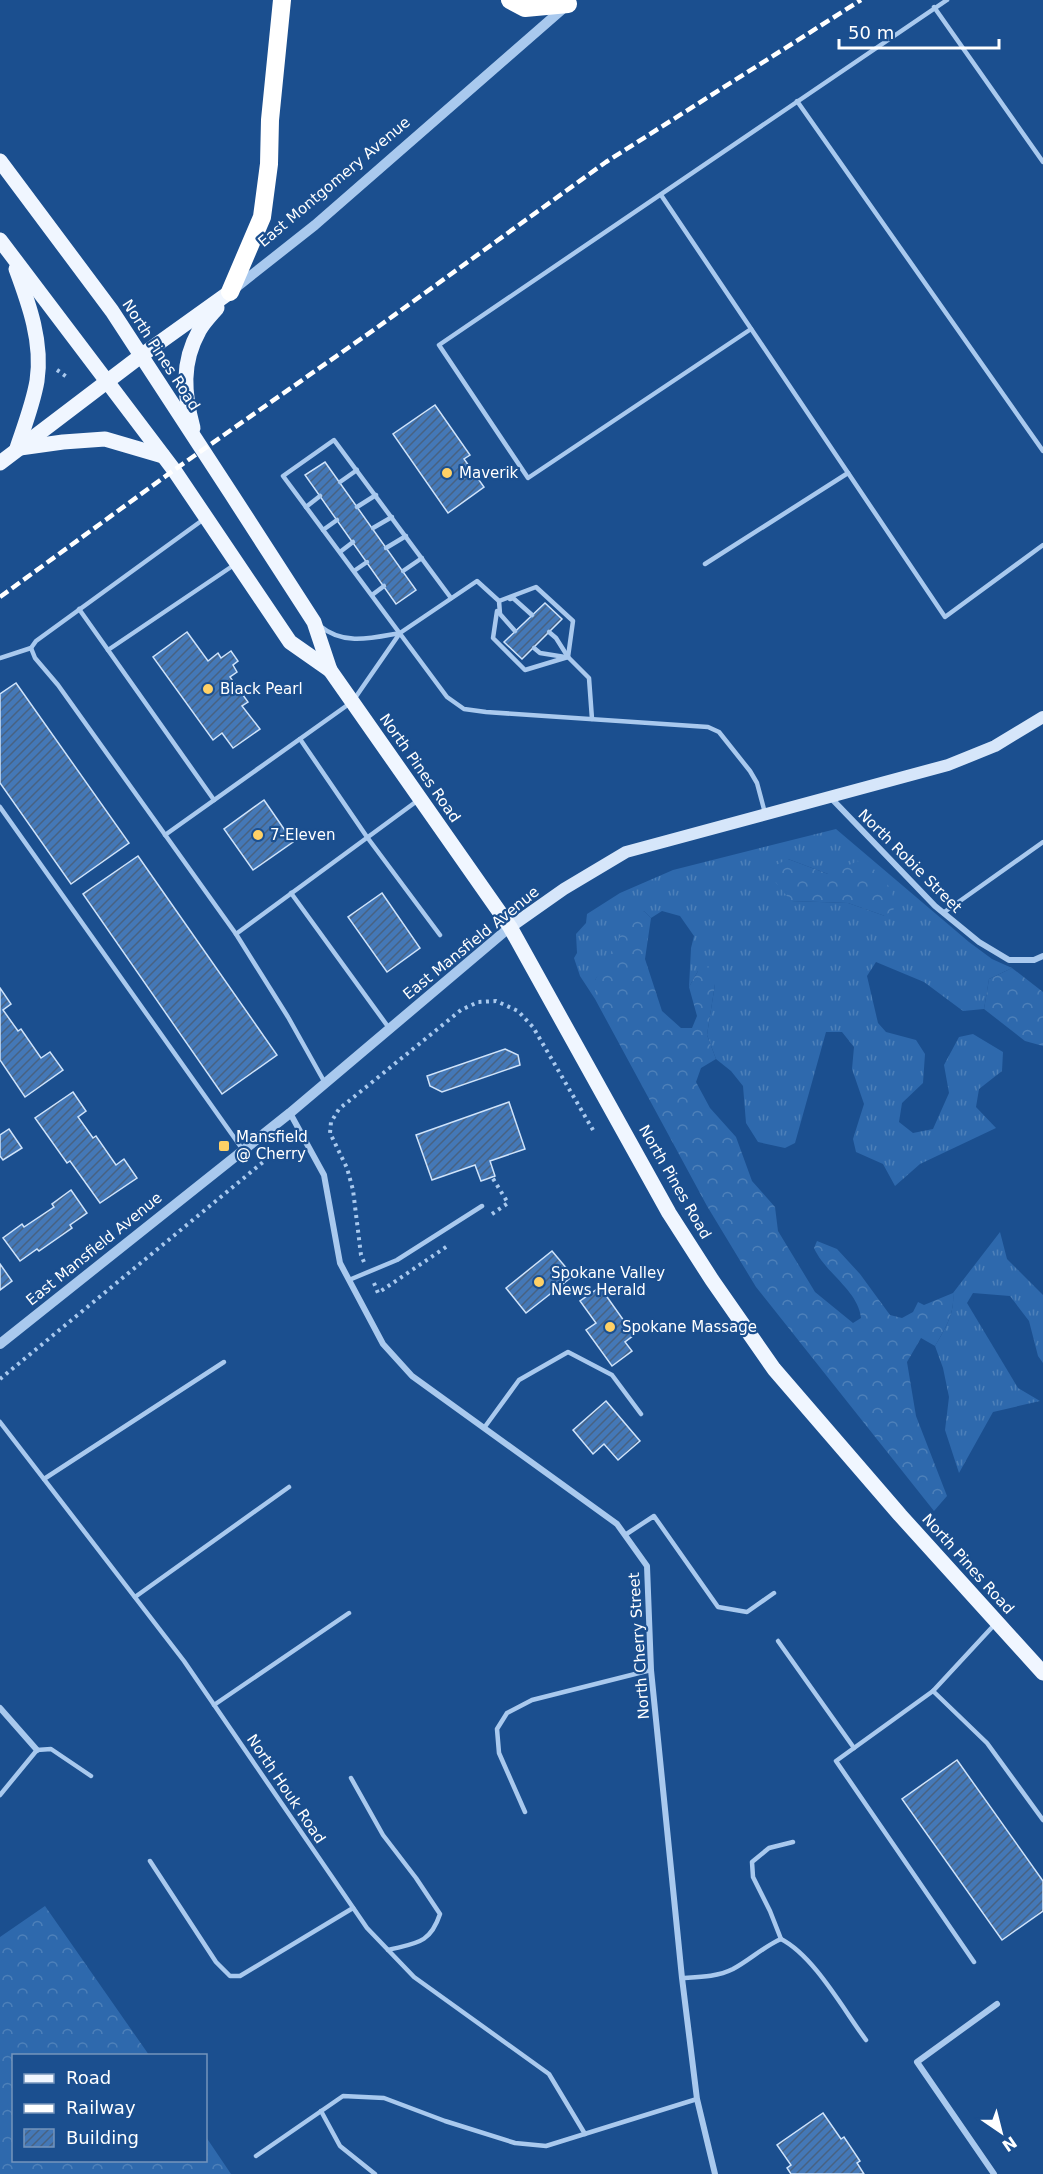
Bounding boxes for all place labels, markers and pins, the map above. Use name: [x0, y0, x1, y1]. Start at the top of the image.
place label: Maverik: [459, 464, 519, 482]
marker: Maverik: [440, 466, 454, 480]
place label: Black Pearl: [220, 680, 303, 698]
marker: Black Pearl: [201, 682, 215, 696]
place label: 7-Eleven: [270, 826, 335, 844]
marker: 7-Eleven: [251, 828, 265, 842]
place label: Mansfield @ Cherry: [236, 1128, 308, 1163]
marker: Mansfield @ Cherry: [217, 1139, 231, 1153]
place label: Spokane Valley News Herald: [551, 1264, 665, 1299]
marker: Spokane Valley News Herald: [532, 1275, 546, 1289]
place label: Spokane Massage: [622, 1318, 757, 1336]
marker: Spokane Massage: [603, 1320, 617, 1334]

